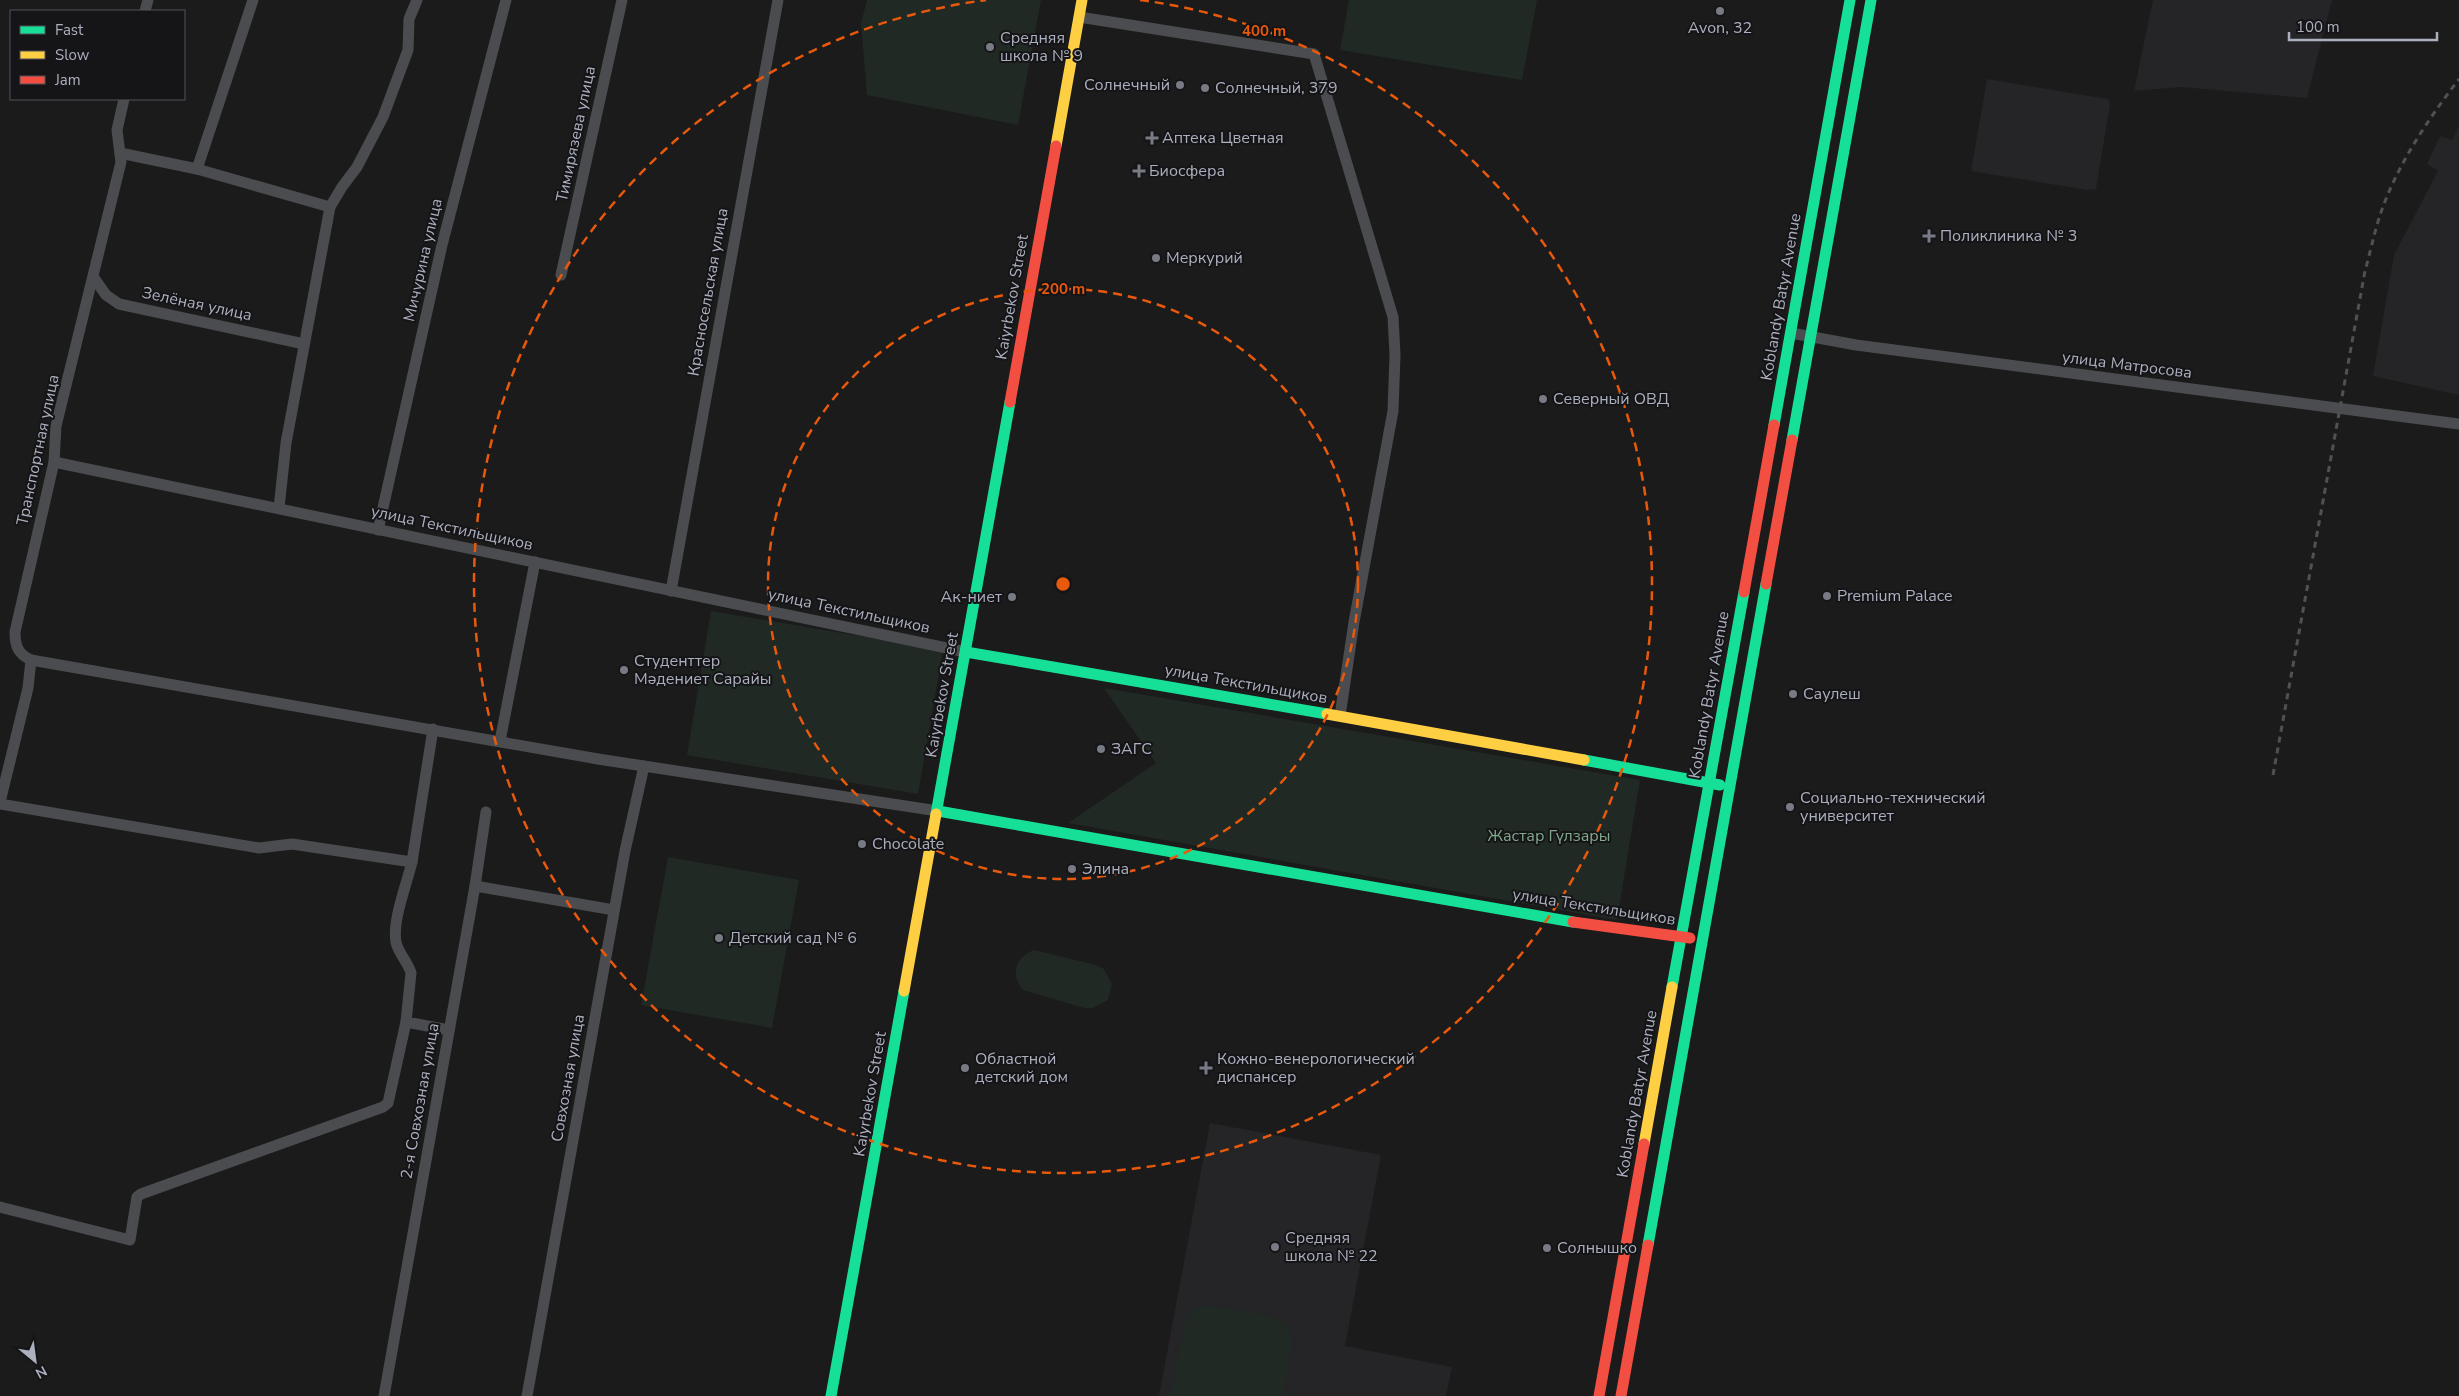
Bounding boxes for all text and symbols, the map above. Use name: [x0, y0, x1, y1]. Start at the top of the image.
marker: Avon, 32: [1714, 5, 1726, 17]
legend: [10, 10, 185, 100]
scale bar: [2289, 10, 2436, 42]
place label: Avon, 32: [1688, 17, 1752, 39]
text: 100 m: [2296, 17, 2340, 37]
text: Fast: [55, 20, 84, 40]
text: 400 m: [1242, 21, 1286, 41]
place label: Средняя школа № 9: [1000, 27, 1083, 67]
marker: Средняя школа № 9: [984, 41, 996, 53]
text: Slow: [55, 45, 90, 65]
street label: Тимирязева улица: [551, 64, 601, 204]
text: Jam: [54, 70, 81, 90]
place label: Солнечный: [1084, 74, 1170, 96]
place label: Солнечный, 379: [1215, 77, 1338, 99]
marker: Солнечный: [1174, 79, 1186, 91]
marker: Солнечный, 379: [1199, 82, 1211, 94]
place label: Аптека Цветная: [1162, 127, 1284, 149]
marker: Аптека Цветная: [1146, 132, 1158, 144]
place label: Биосфера: [1149, 160, 1225, 182]
marker: Биосфера: [1133, 165, 1145, 177]
street label: Мичурина улица: [398, 196, 448, 324]
street label: Красносельская улица: [682, 206, 734, 378]
street label: Koblandy Batyr Avenue: [1755, 212, 1807, 382]
place label: Поликлиника № 3: [1940, 225, 2077, 247]
marker: Поликлиника № 3: [1922, 229, 1936, 243]
street label: Kaiyrbekov Street: [990, 232, 1034, 361]
place label: Меркурий: [1166, 247, 1243, 269]
marker: Меркурий: [1150, 252, 1162, 264]
text: 200 m: [1041, 279, 1085, 299]
street label: Зелёная улица: [140, 282, 254, 326]
street label: улица Матросова: [2061, 346, 2193, 384]
street label: Транспортная улица: [11, 372, 65, 528]
place label: Северный ОВД: [1553, 388, 1670, 410]
marker: Северный ОВД: [1537, 393, 1549, 405]
street label: улица Текстильщиков: [369, 500, 535, 556]
centre of rings: [1054, 575, 1072, 593]
street label: улица Текстильщиков: [766, 583, 932, 639]
place label: Premium Palace: [1837, 585, 1953, 607]
place label: Ак-ниет: [941, 586, 1003, 608]
marker: Premium Palace: [1821, 590, 1833, 602]
marker: Ак-ниет: [1006, 591, 1018, 603]
street label: Koblandy Batyr Avenue: [1683, 610, 1735, 780]
street label: Kaiyrbekov Street: [920, 630, 964, 759]
place label: Студенттер Мәдениет Сарайы: [634, 650, 772, 690]
street label: улица Текстильщиков: [1163, 659, 1329, 709]
marker: Студенттер Мәдениет Сарайы: [618, 664, 630, 676]
place label: Саулеш: [1803, 683, 1861, 705]
marker: Саулеш: [1787, 688, 1799, 700]
place label: ЗАГС: [1111, 738, 1152, 760]
marker: ЗАГС: [1095, 743, 1107, 755]
place label: Социально-технический университет: [1800, 787, 1986, 827]
marker: Социально-технический университет: [1784, 801, 1796, 813]
park label: Жастар Гүлзары: [1488, 825, 1610, 847]
place label: Chocolate: [872, 833, 944, 855]
marker: Chocolate: [856, 838, 868, 850]
place label: Элина: [1082, 858, 1129, 880]
marker: Элина: [1066, 863, 1078, 875]
street label: улица Текстильщиков: [1511, 883, 1677, 931]
place label: Детский сад № 6: [729, 927, 857, 949]
marker: Детский сад № 6: [713, 932, 725, 944]
street label: Koblandy Batyr Avenue: [1611, 1009, 1663, 1179]
street label: Совхозная улица: [546, 1012, 590, 1144]
street label: 2-я Совхозная улица: [395, 1021, 445, 1181]
street label: Kaiyrbekov Street: [848, 1029, 892, 1158]
place label: Областной детский дом: [975, 1048, 1068, 1088]
place label: Кожно-венерологический диспансер: [1217, 1048, 1415, 1088]
marker: Кожно-венерологический диспансер: [1199, 1061, 1213, 1075]
marker: Областной детский дом: [959, 1062, 971, 1074]
place label: Средняя школа № 22: [1285, 1227, 1378, 1267]
place label: Солнышко: [1557, 1237, 1637, 1259]
marker: Средняя школа № 22: [1269, 1241, 1281, 1253]
marker: Солнышко: [1541, 1242, 1553, 1254]
north arrow: [10, 1336, 60, 1386]
text: N: [32, 1361, 50, 1383]

